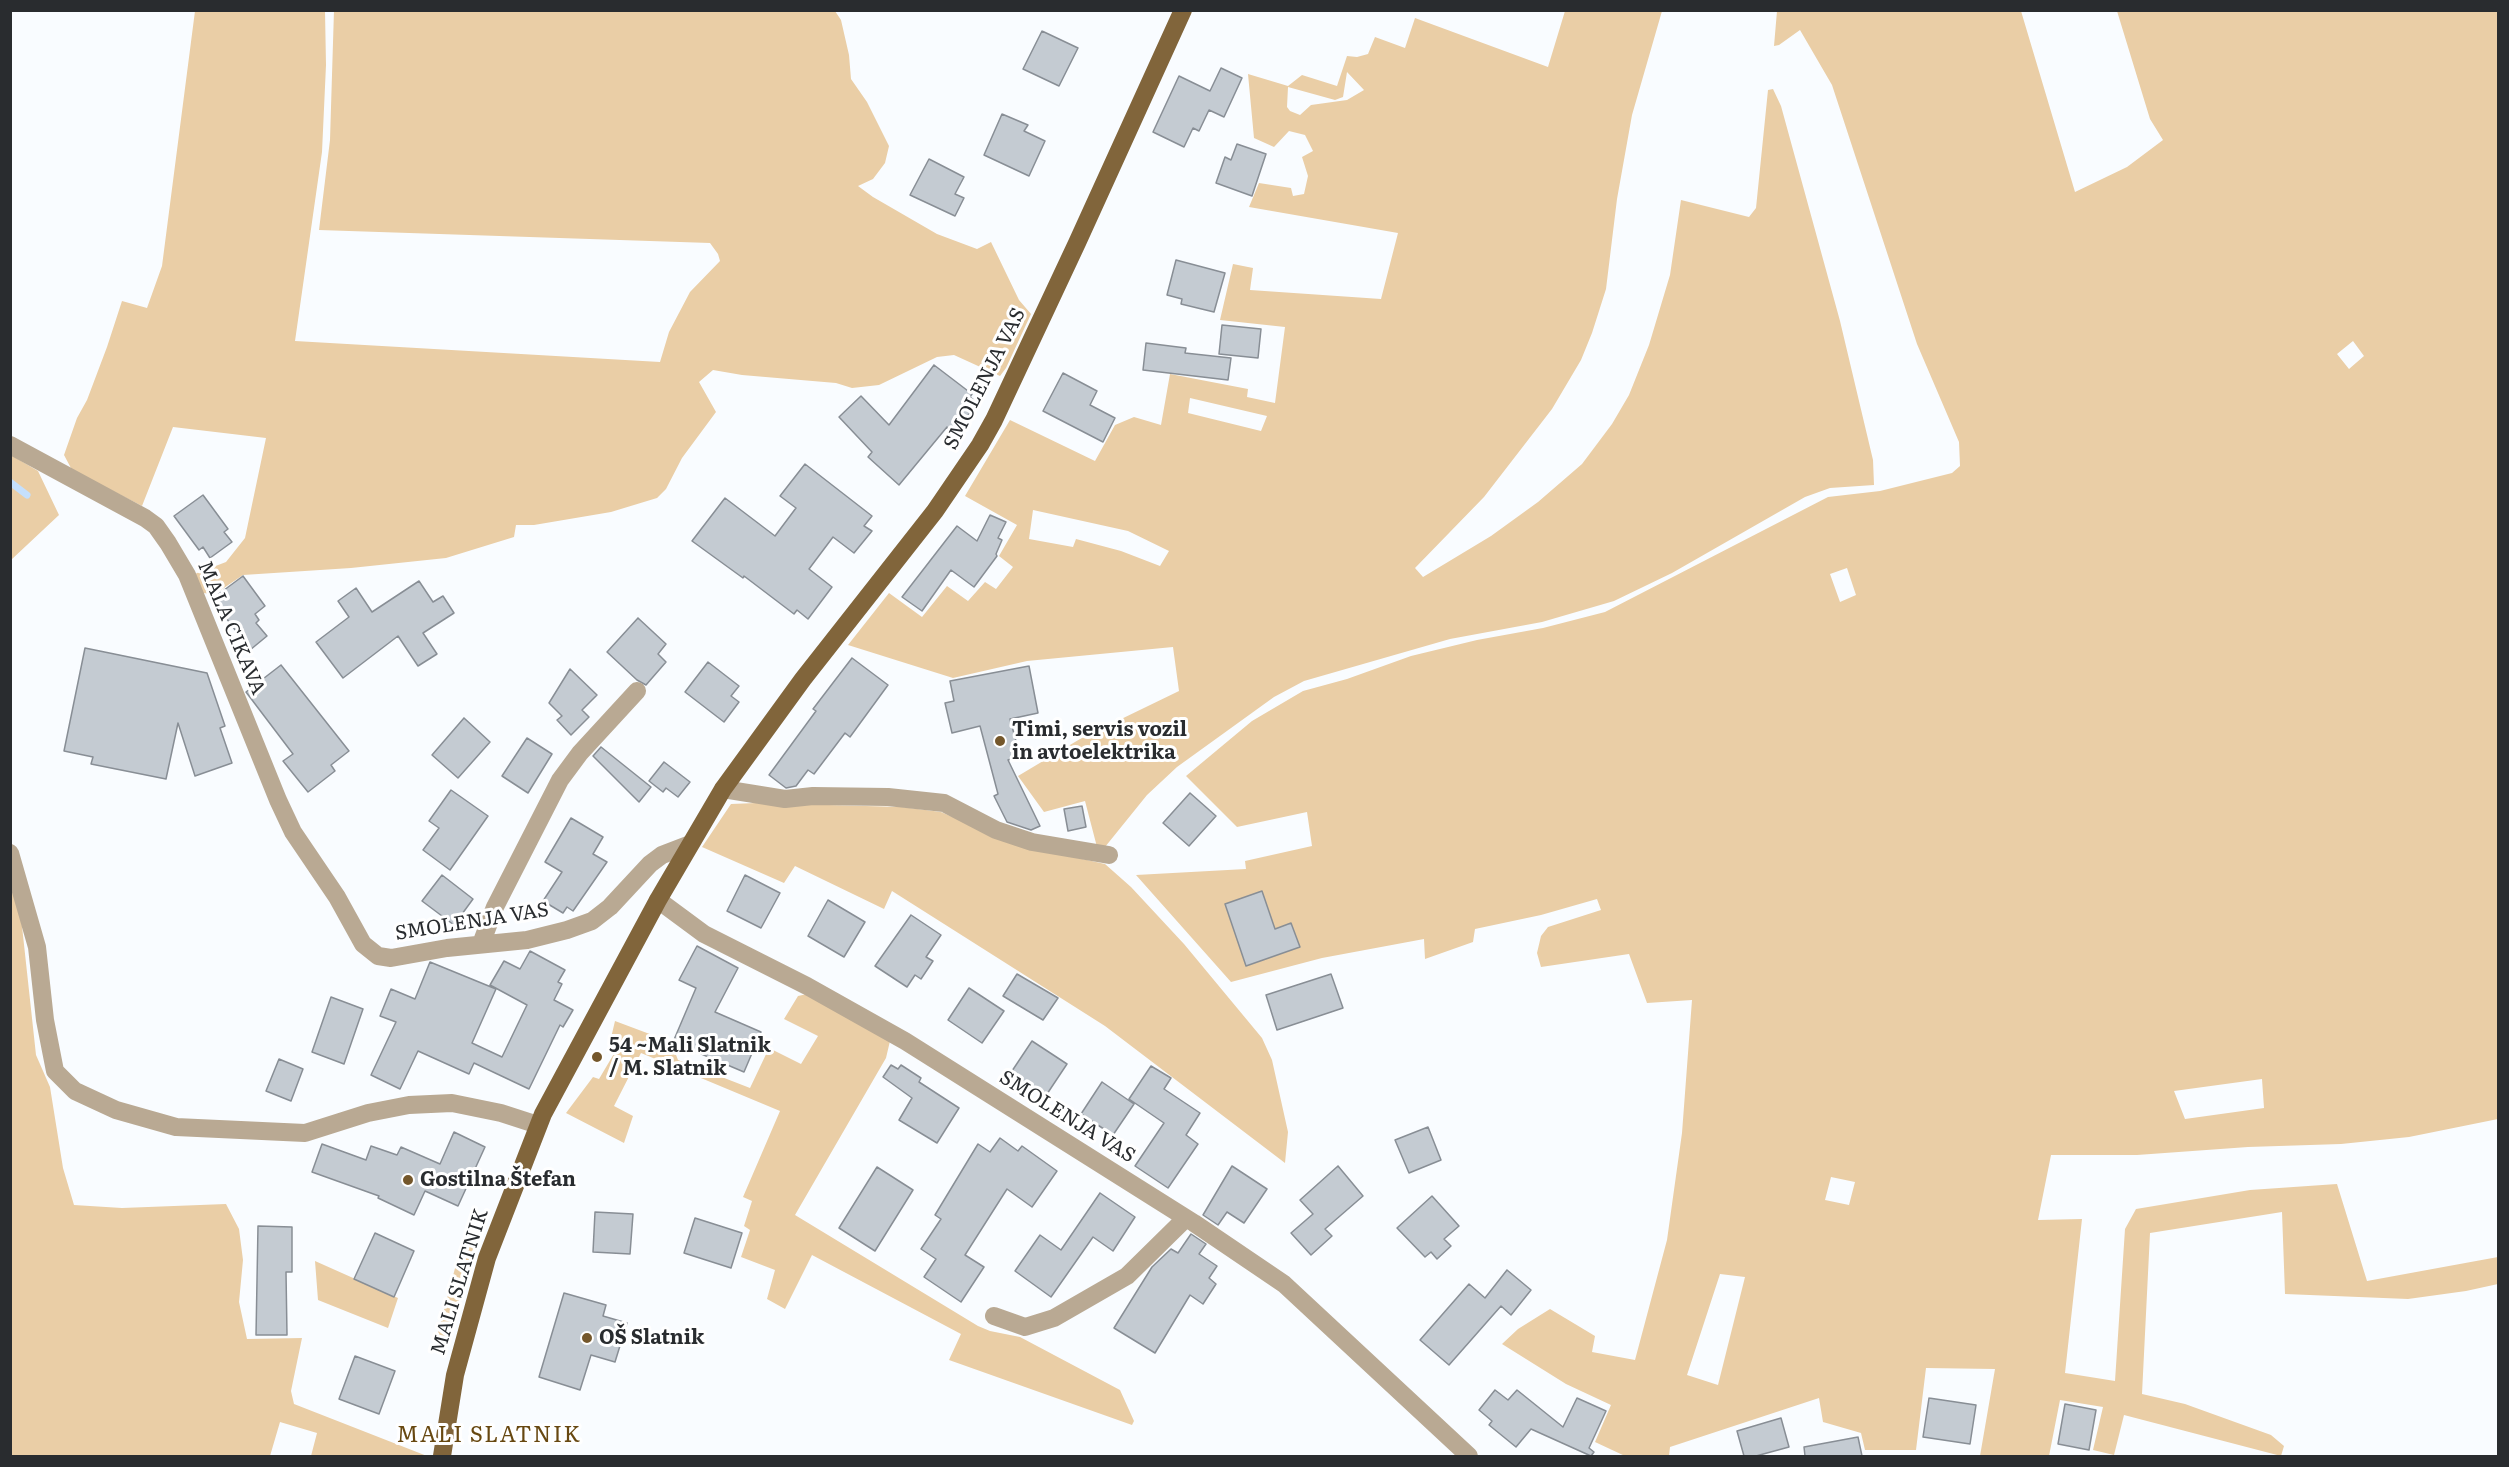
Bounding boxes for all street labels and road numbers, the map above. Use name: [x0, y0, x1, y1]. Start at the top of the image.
street label: SMOLENJA VAS: [939, 304, 1031, 454]
street label: MALA CIKAVA: [192, 558, 270, 698]
street label: SMOLENJA VAS: [393, 898, 551, 946]
street label: SMOLENJA VAS: [995, 1066, 1139, 1168]
street label: MALI SLATNIK: [426, 1206, 494, 1358]

